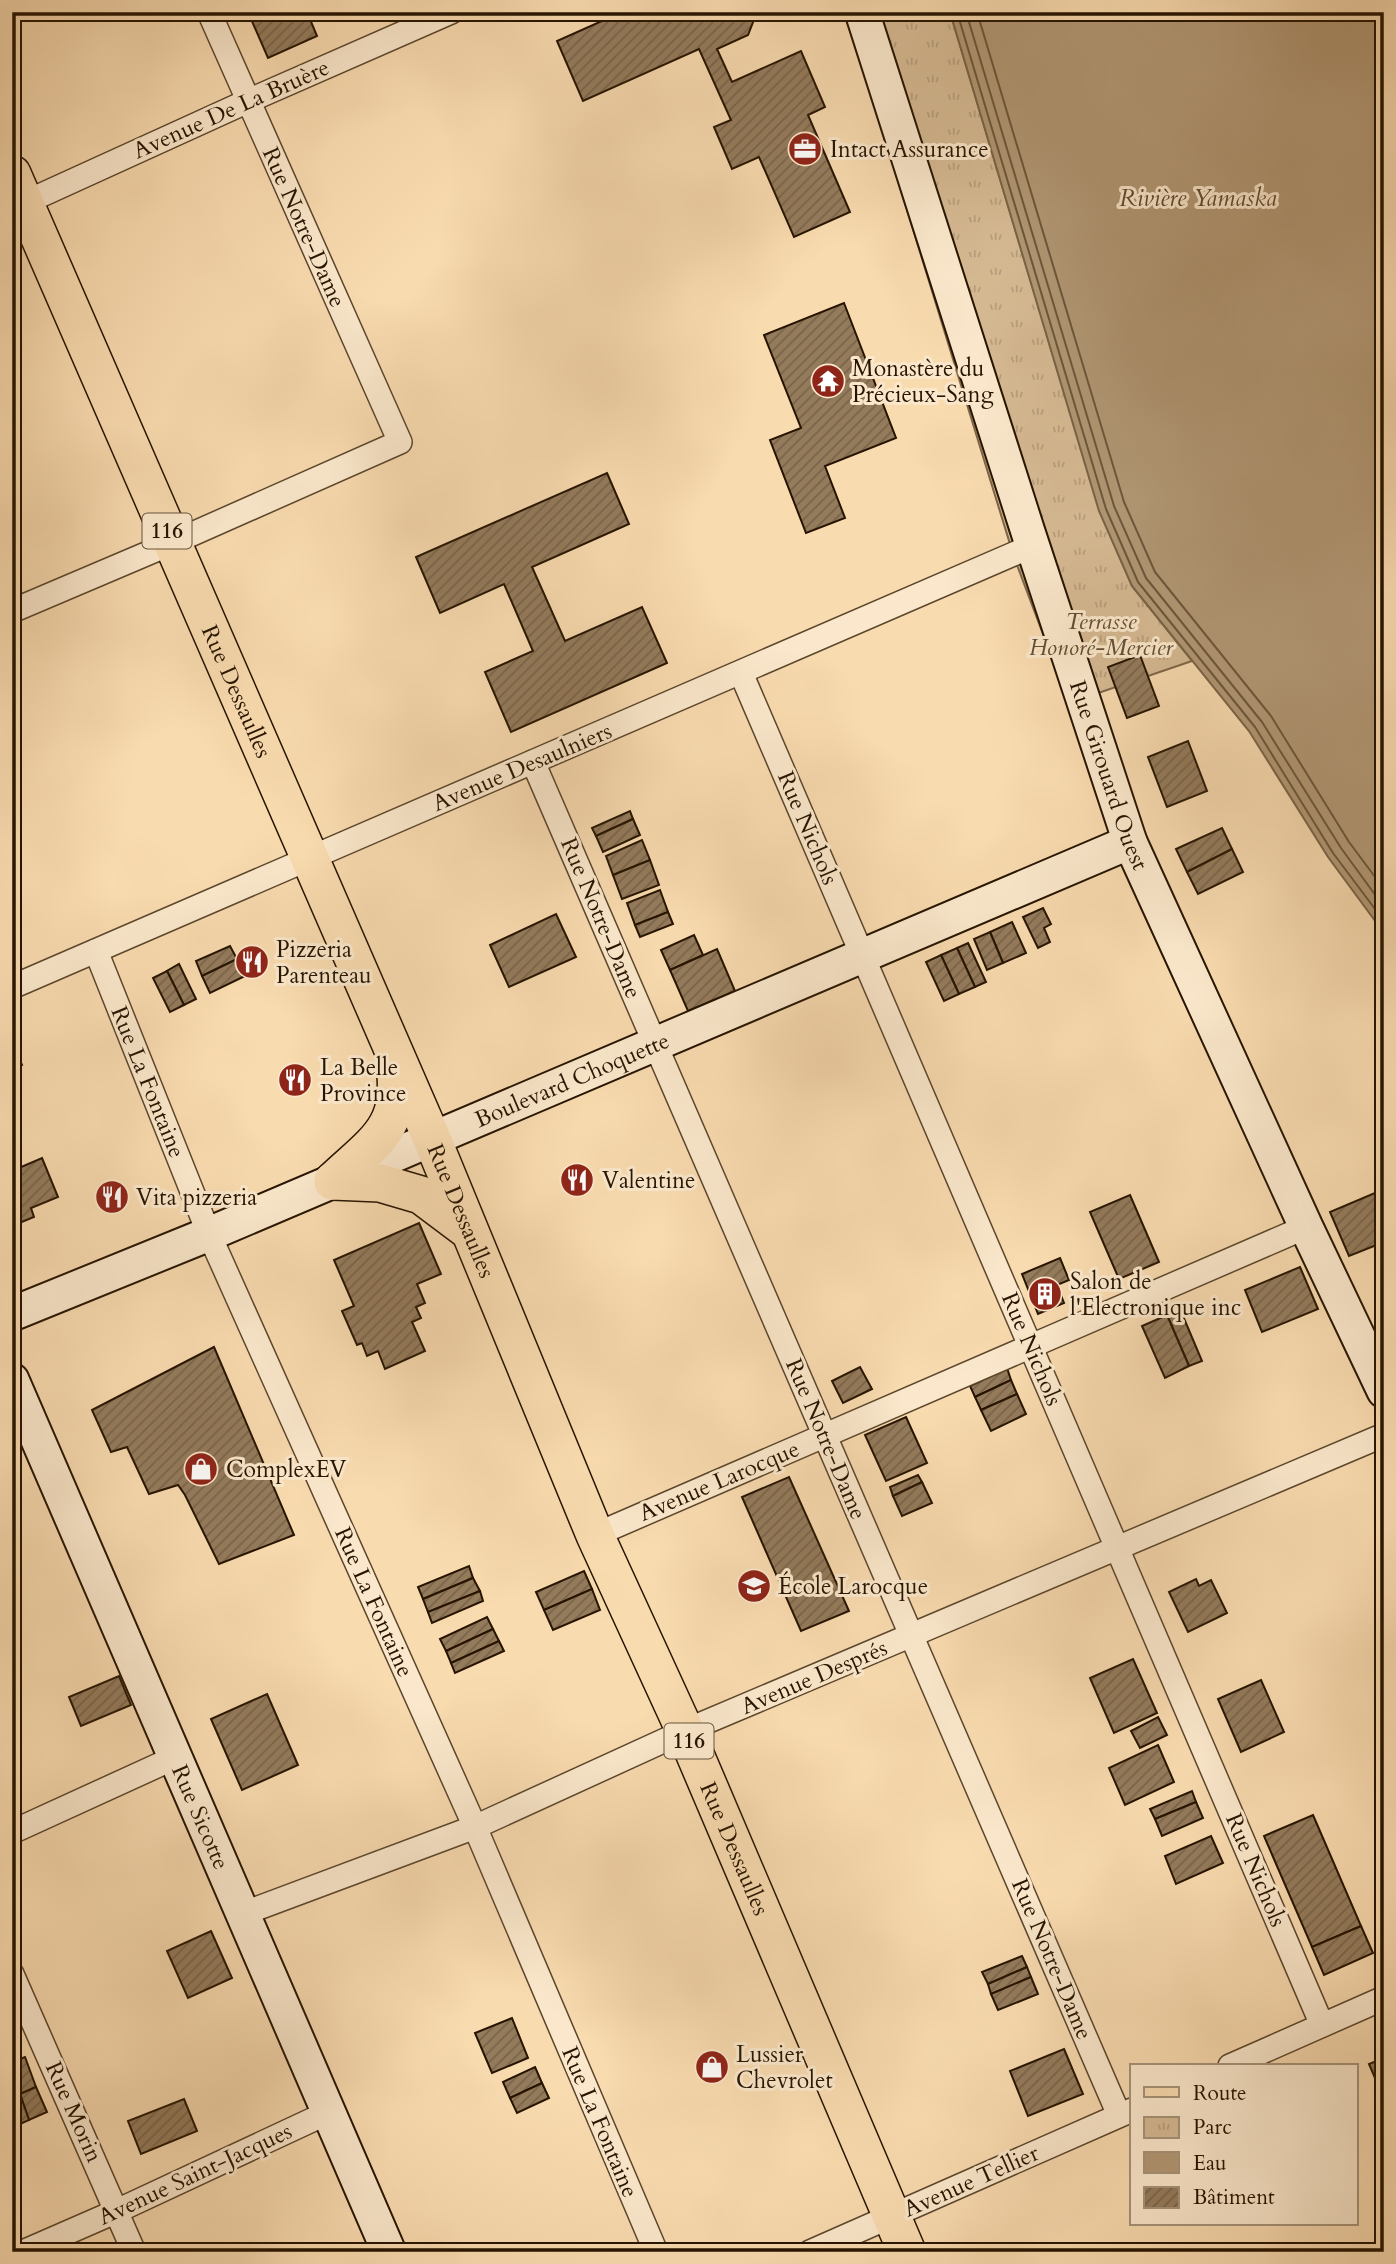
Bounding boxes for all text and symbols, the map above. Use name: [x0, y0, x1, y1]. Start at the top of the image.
street label: Avenue De La Bruère: [128, 52, 334, 166]
office icon: Intact Assurance: [786, 130, 824, 168]
place label: Intact Assurance: [830, 134, 989, 165]
street label: Rue Notre-Dame: [255, 142, 353, 312]
water label: Rivière Yamaska: [1119, 182, 1277, 215]
place label: Monastère du Précieux-Sang: [852, 353, 994, 410]
temple icon: Monastère du Précieux-Sang: [809, 362, 847, 400]
road number: 116: [142, 514, 192, 548]
park label: Terrasse Honoré-Mercier: [1029, 606, 1174, 663]
street label: Rue Dessaulles: [194, 620, 280, 763]
street label: Rue Girouard Ouest: [1062, 676, 1156, 875]
street label: Avenue Desaulniers: [428, 715, 616, 819]
street label: Rue Nichols: [770, 767, 846, 889]
street label: Rue Notre-Dame: [553, 833, 649, 1003]
place label: Pizzeria Parenteau: [276, 934, 372, 991]
restaurant icon: Pizzeria Parenteau: [233, 943, 271, 981]
street label: Rue La Fontaine: [103, 1002, 193, 1162]
street label: Boulevard Choquette: [470, 1024, 674, 1135]
place label: La Belle Province: [320, 1052, 407, 1109]
restaurant icon: La Belle Province: [276, 1061, 314, 1099]
street label: Rue Dessaulles: [420, 1139, 503, 1282]
restaurant icon: Valentine: [558, 1161, 596, 1199]
place label: Valentine: [602, 1165, 695, 1196]
restaurant icon: Vita pizzeria: [93, 1178, 131, 1216]
place label: Vita pizzeria: [136, 1182, 257, 1213]
place label: Salon de l'Electronique inc: [1070, 1266, 1241, 1323]
building icon: Salon de l'Electronique inc: [1026, 1275, 1064, 1313]
street label: Rue Nichols: [994, 1288, 1070, 1410]
street label: Rue Notre-Dame: [778, 1354, 874, 1524]
street label: Avenue Larocque: [634, 1433, 804, 1529]
shop icon: ComplexEV: [182, 1450, 220, 1488]
place label: ComplexEV: [226, 1454, 347, 1485]
street label: Rue La Fontaine: [327, 1522, 421, 1682]
school or university icon: École Larocque: [735, 1567, 773, 1605]
place label: École Larocque: [778, 1571, 928, 1602]
street label: Avenue Després: [736, 1632, 892, 1722]
road number: 116: [664, 1724, 714, 1758]
street label: Rue Sicotte: [165, 1760, 237, 1874]
street label: Rue Dessaulles: [693, 1777, 777, 1920]
street label: Rue Nichols: [1218, 1809, 1294, 1931]
street label: Rue Notre-Dame: [1004, 1874, 1100, 2044]
place label: Lussier Chevrolet: [736, 2039, 833, 2096]
street label: Rue La Fontaine: [554, 2042, 646, 2202]
shop icon: Lussier Chevrolet: [693, 2048, 731, 2086]
street label: Rue Morin: [38, 2057, 110, 2167]
legend: [1130, 2064, 1358, 2226]
text: Route: [1193, 2079, 1247, 2108]
text: Parc: [1193, 2113, 1232, 2142]
street label: Avenue Saint-Jacques: [93, 2115, 297, 2233]
street label: Avenue Tellier: [898, 2137, 1044, 2225]
text: Eau: [1193, 2149, 1227, 2178]
text: Bâtiment: [1193, 2183, 1275, 2212]

